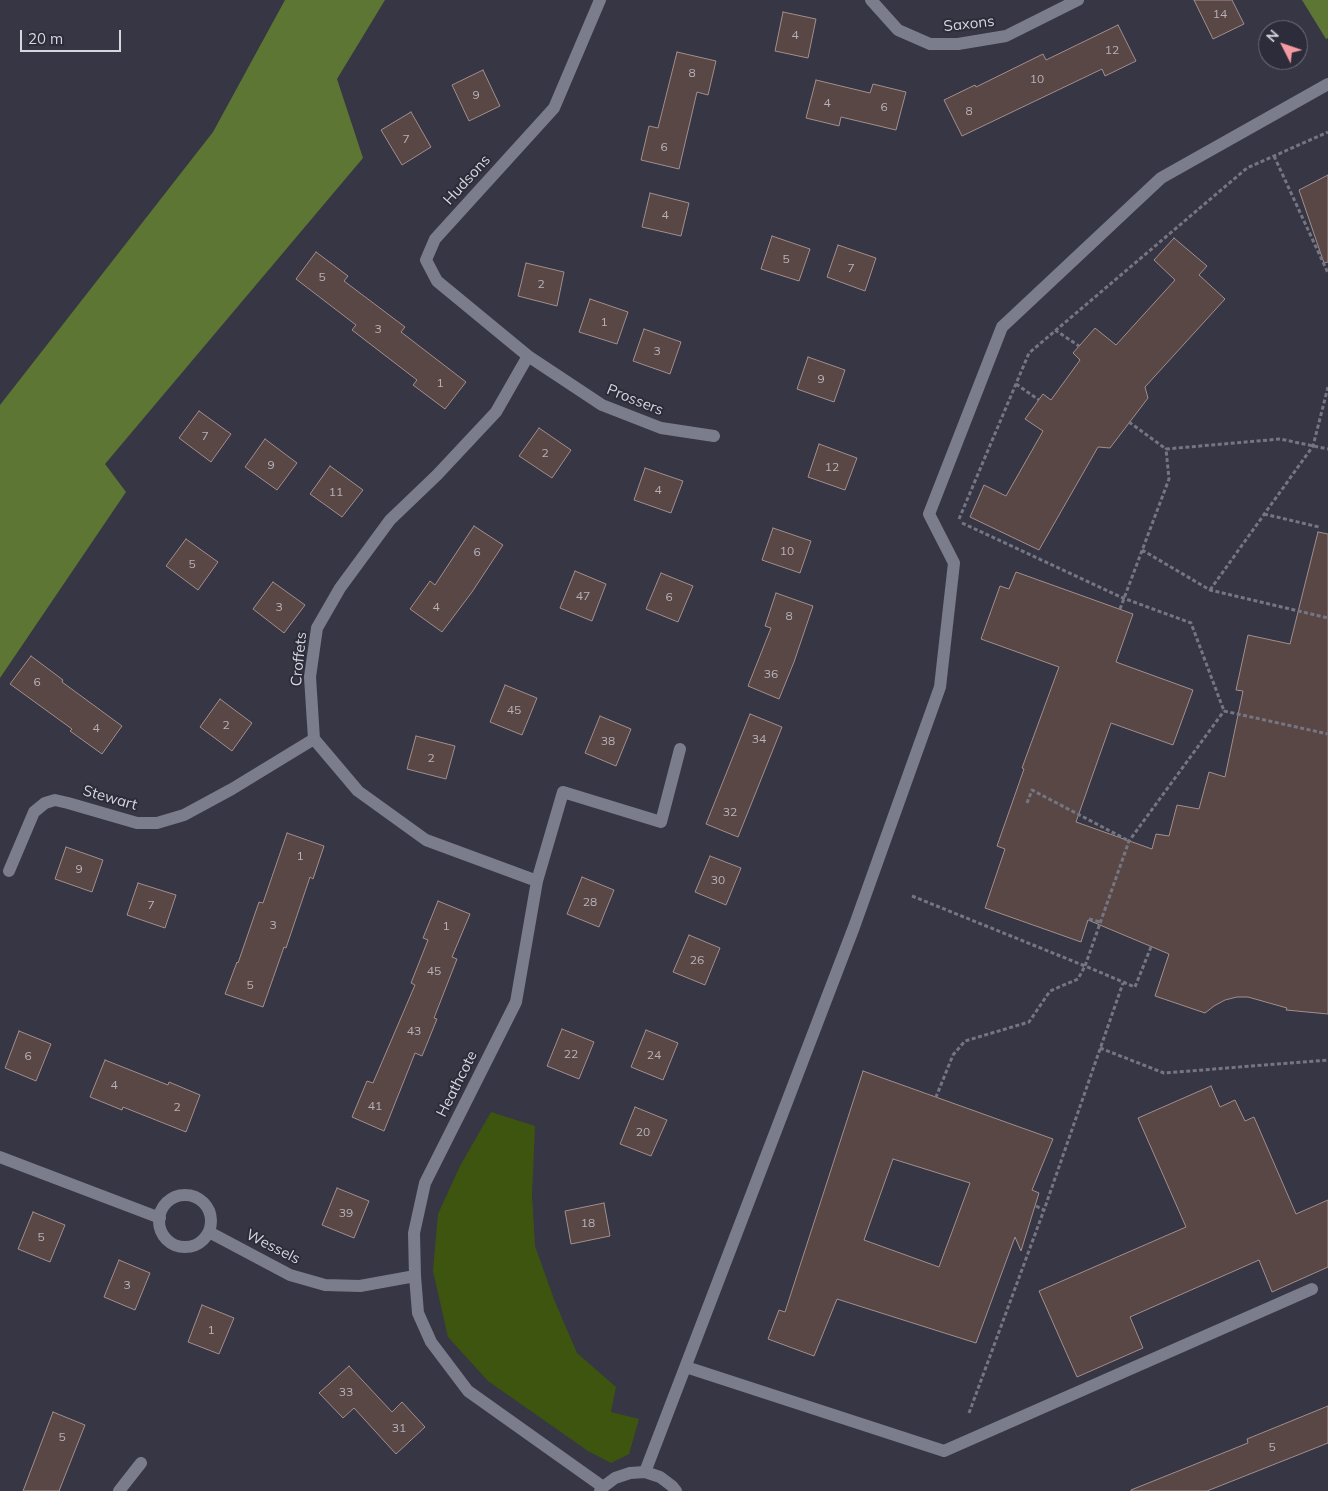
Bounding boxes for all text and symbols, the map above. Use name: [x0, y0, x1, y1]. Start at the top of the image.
house number: 14: [1213, 7, 1227, 21]
street label: Saxons: [943, 12, 995, 36]
scale bar: [22, 20, 124, 52]
north arrow: [1258, 20, 1308, 70]
text: N: [1262, 26, 1283, 46]
house number: 4: [791, 28, 799, 42]
text: 20 m: [28, 29, 63, 48]
house number: 12: [1105, 43, 1119, 57]
house number: 8: [688, 66, 696, 80]
house number: 10: [1030, 72, 1044, 86]
house number: 9: [472, 88, 480, 102]
house number: 4: [823, 96, 831, 110]
house number: 6: [880, 100, 888, 114]
house number: 8: [965, 104, 973, 118]
house number: 7: [402, 132, 410, 146]
house number: 6: [660, 140, 668, 154]
street label: Hudsons: [440, 151, 494, 209]
house number: 4: [661, 208, 669, 222]
house number: 5: [782, 252, 790, 266]
house number: 7: [847, 261, 855, 275]
house number: 5: [318, 270, 326, 284]
house number: 2: [537, 277, 545, 291]
house number: 1: [600, 315, 608, 329]
house number: 3: [374, 322, 382, 336]
house number: 3: [653, 344, 661, 358]
house number: 9: [817, 372, 825, 386]
house number: 1: [436, 376, 444, 390]
street label: Prossers: [604, 381, 666, 419]
house number: 7: [201, 429, 209, 443]
house number: 2: [541, 446, 549, 460]
house number: 9: [267, 458, 275, 472]
house number: 12: [825, 460, 839, 474]
house number: 4: [654, 483, 662, 497]
house number: 11: [329, 485, 343, 499]
house number: 10: [780, 544, 794, 558]
house number: 6: [473, 545, 481, 559]
house number: 5: [188, 557, 196, 571]
house number: 47: [576, 589, 590, 603]
house number: 6: [665, 590, 673, 604]
house number: 3: [275, 600, 283, 614]
house number: 4: [432, 600, 440, 614]
house number: 8: [785, 609, 793, 623]
street label: Croffets: [287, 631, 311, 687]
house number: 36: [764, 667, 778, 681]
house number: 6: [33, 675, 41, 689]
house number: 45: [507, 703, 521, 717]
house number: 2: [222, 718, 230, 732]
house number: 4: [92, 721, 100, 735]
house number: 34: [752, 732, 766, 746]
house number: 38: [601, 734, 615, 748]
house number: 2: [427, 751, 435, 765]
street label: Stewart: [81, 782, 139, 814]
house number: 32: [723, 805, 737, 819]
house number: 1: [296, 849, 304, 863]
house number: 9: [75, 862, 83, 876]
house number: 30: [711, 873, 725, 887]
house number: 28: [583, 895, 597, 909]
house number: 7: [147, 898, 155, 912]
house number: 3: [269, 918, 277, 932]
house number: 1: [442, 919, 450, 933]
house number: 26: [690, 953, 704, 967]
house number: 45: [427, 964, 441, 978]
house number: 5: [246, 978, 254, 992]
house number: 43: [407, 1024, 421, 1038]
house number: 22: [564, 1047, 578, 1061]
street label: Heathcote: [433, 1048, 481, 1120]
house number: 24: [647, 1048, 661, 1062]
house number: 6: [24, 1049, 32, 1063]
house number: 4: [110, 1078, 118, 1092]
house number: 41: [368, 1099, 382, 1113]
house number: 2: [173, 1100, 181, 1114]
house number: 20: [636, 1125, 650, 1139]
house number: 39: [339, 1206, 353, 1220]
house number: 18: [581, 1216, 595, 1230]
street label: Wessels: [243, 1226, 303, 1268]
house number: 5: [37, 1230, 45, 1244]
house number: 3: [123, 1278, 131, 1292]
house number: 1: [207, 1323, 215, 1337]
house number: 33: [339, 1385, 353, 1399]
house number: 31: [392, 1421, 406, 1435]
house number: 5: [58, 1430, 66, 1444]
house number: 5: [1268, 1440, 1276, 1454]

